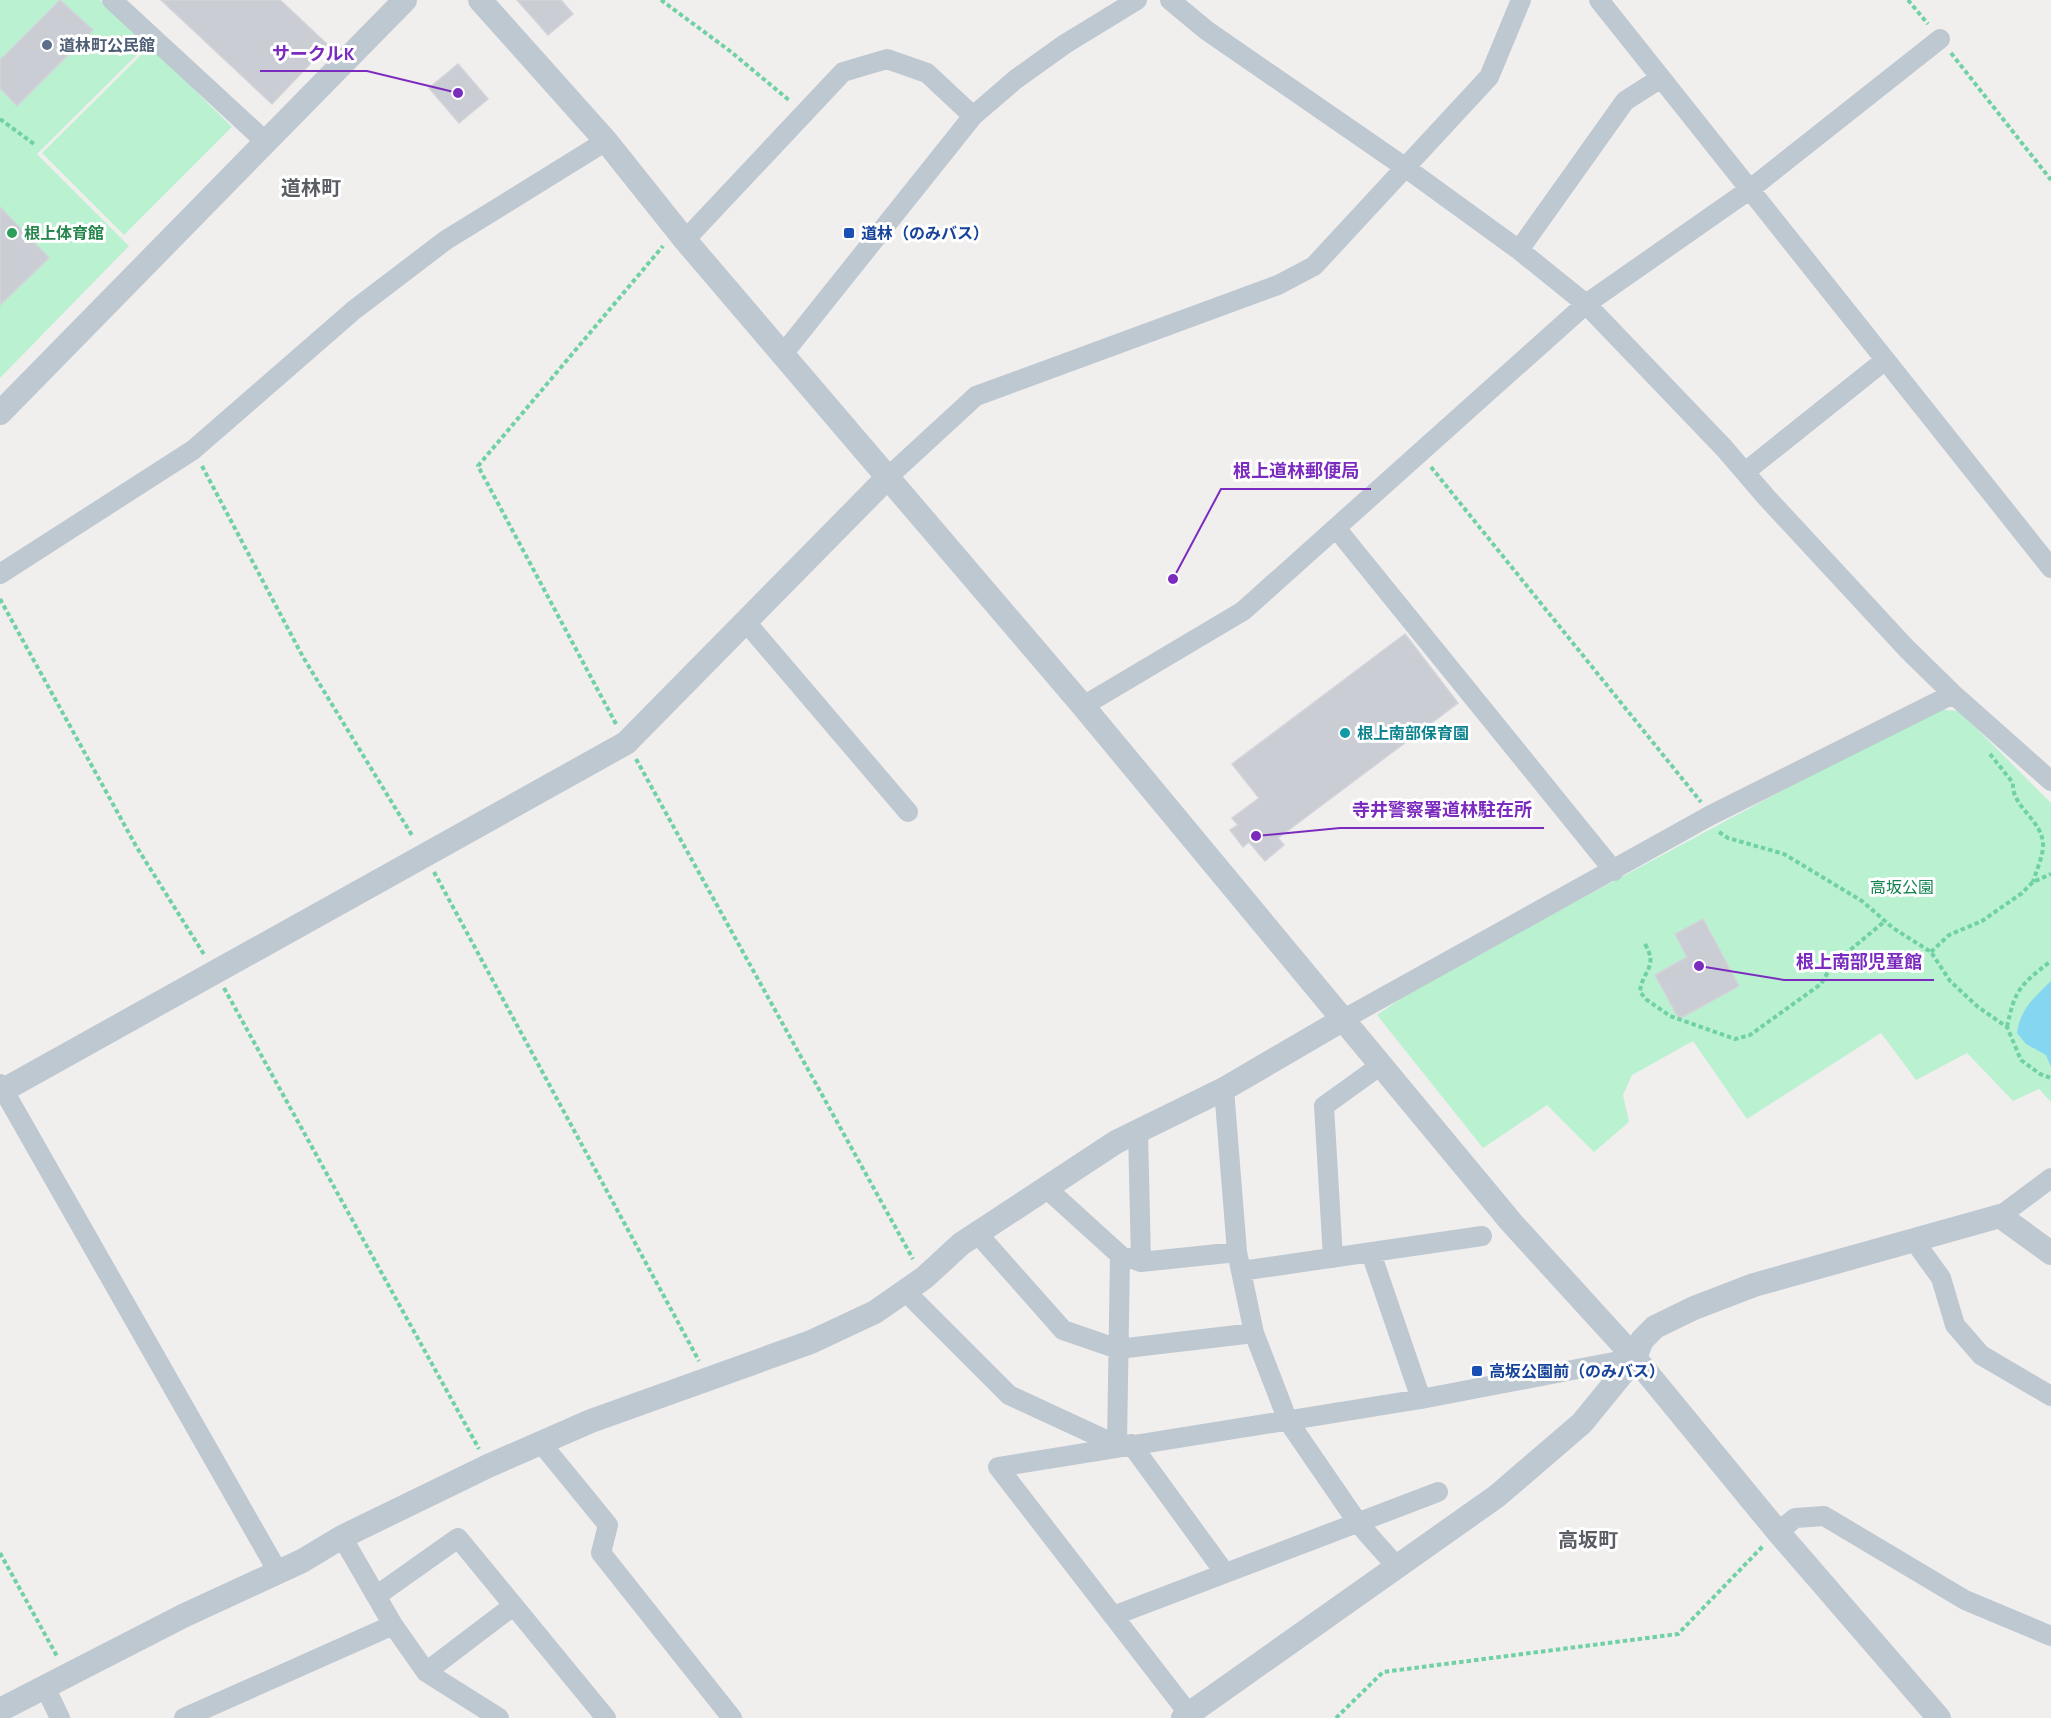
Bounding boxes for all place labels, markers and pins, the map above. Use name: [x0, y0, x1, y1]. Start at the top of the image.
callout: サークルK: [260, 35, 367, 71]
place label: 道林町公民館: [59, 37, 155, 54]
marker: 道林町公民館: [40, 38, 54, 52]
place label: 根上体育館: [24, 225, 104, 242]
place label: 道林（のみバス）: [861, 225, 989, 242]
marker: 根上体育館: [5, 226, 19, 240]
marker: 道林（のみバス）: [842, 226, 856, 240]
callout: 根上道林郵便局: [1221, 453, 1371, 489]
place label: 根上南部保育園: [1357, 725, 1469, 742]
marker: 根上南部保育園: [1338, 726, 1352, 740]
callout: 寺井警察署道林駐在所: [1340, 792, 1544, 828]
callout: 根上南部児童館: [1784, 944, 1934, 980]
place label: 高坂公園前（のみバス）: [1489, 1363, 1665, 1380]
marker: 高坂公園前（のみバス）: [1470, 1364, 1484, 1378]

